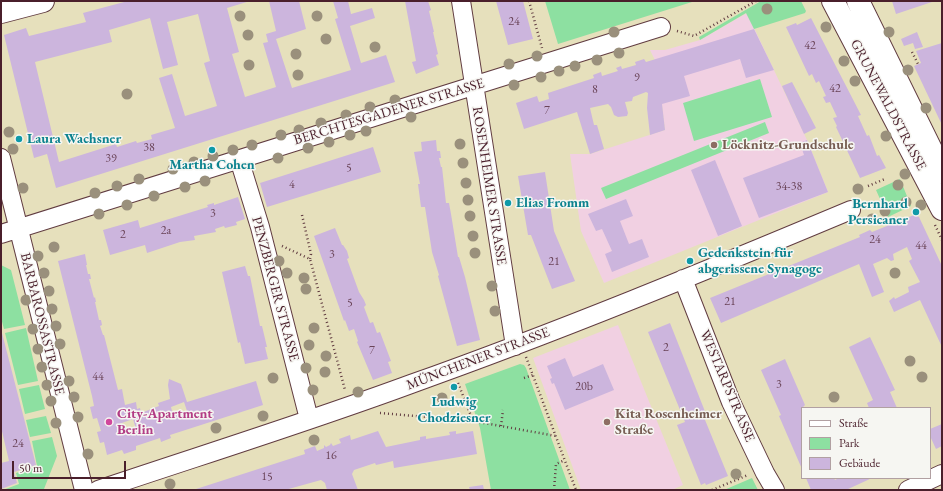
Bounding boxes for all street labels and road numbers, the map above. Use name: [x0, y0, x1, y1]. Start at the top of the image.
street label: GRUNEWALDSTRASSE: [846, 37, 930, 173]
street label: BERCHTESGADENER STRASSE: [292, 75, 486, 149]
street label: ROSENHEIMER STRASSE: [468, 105, 510, 267]
street label: PENZBERGER STRASSE: [248, 215, 302, 363]
street label: BARBAROSSASTRASSE: [16, 251, 68, 397]
street label: MÜNCHENER STRASSE: [404, 324, 552, 394]
street label: WESTARPSTRASSE: [696, 328, 758, 444]

